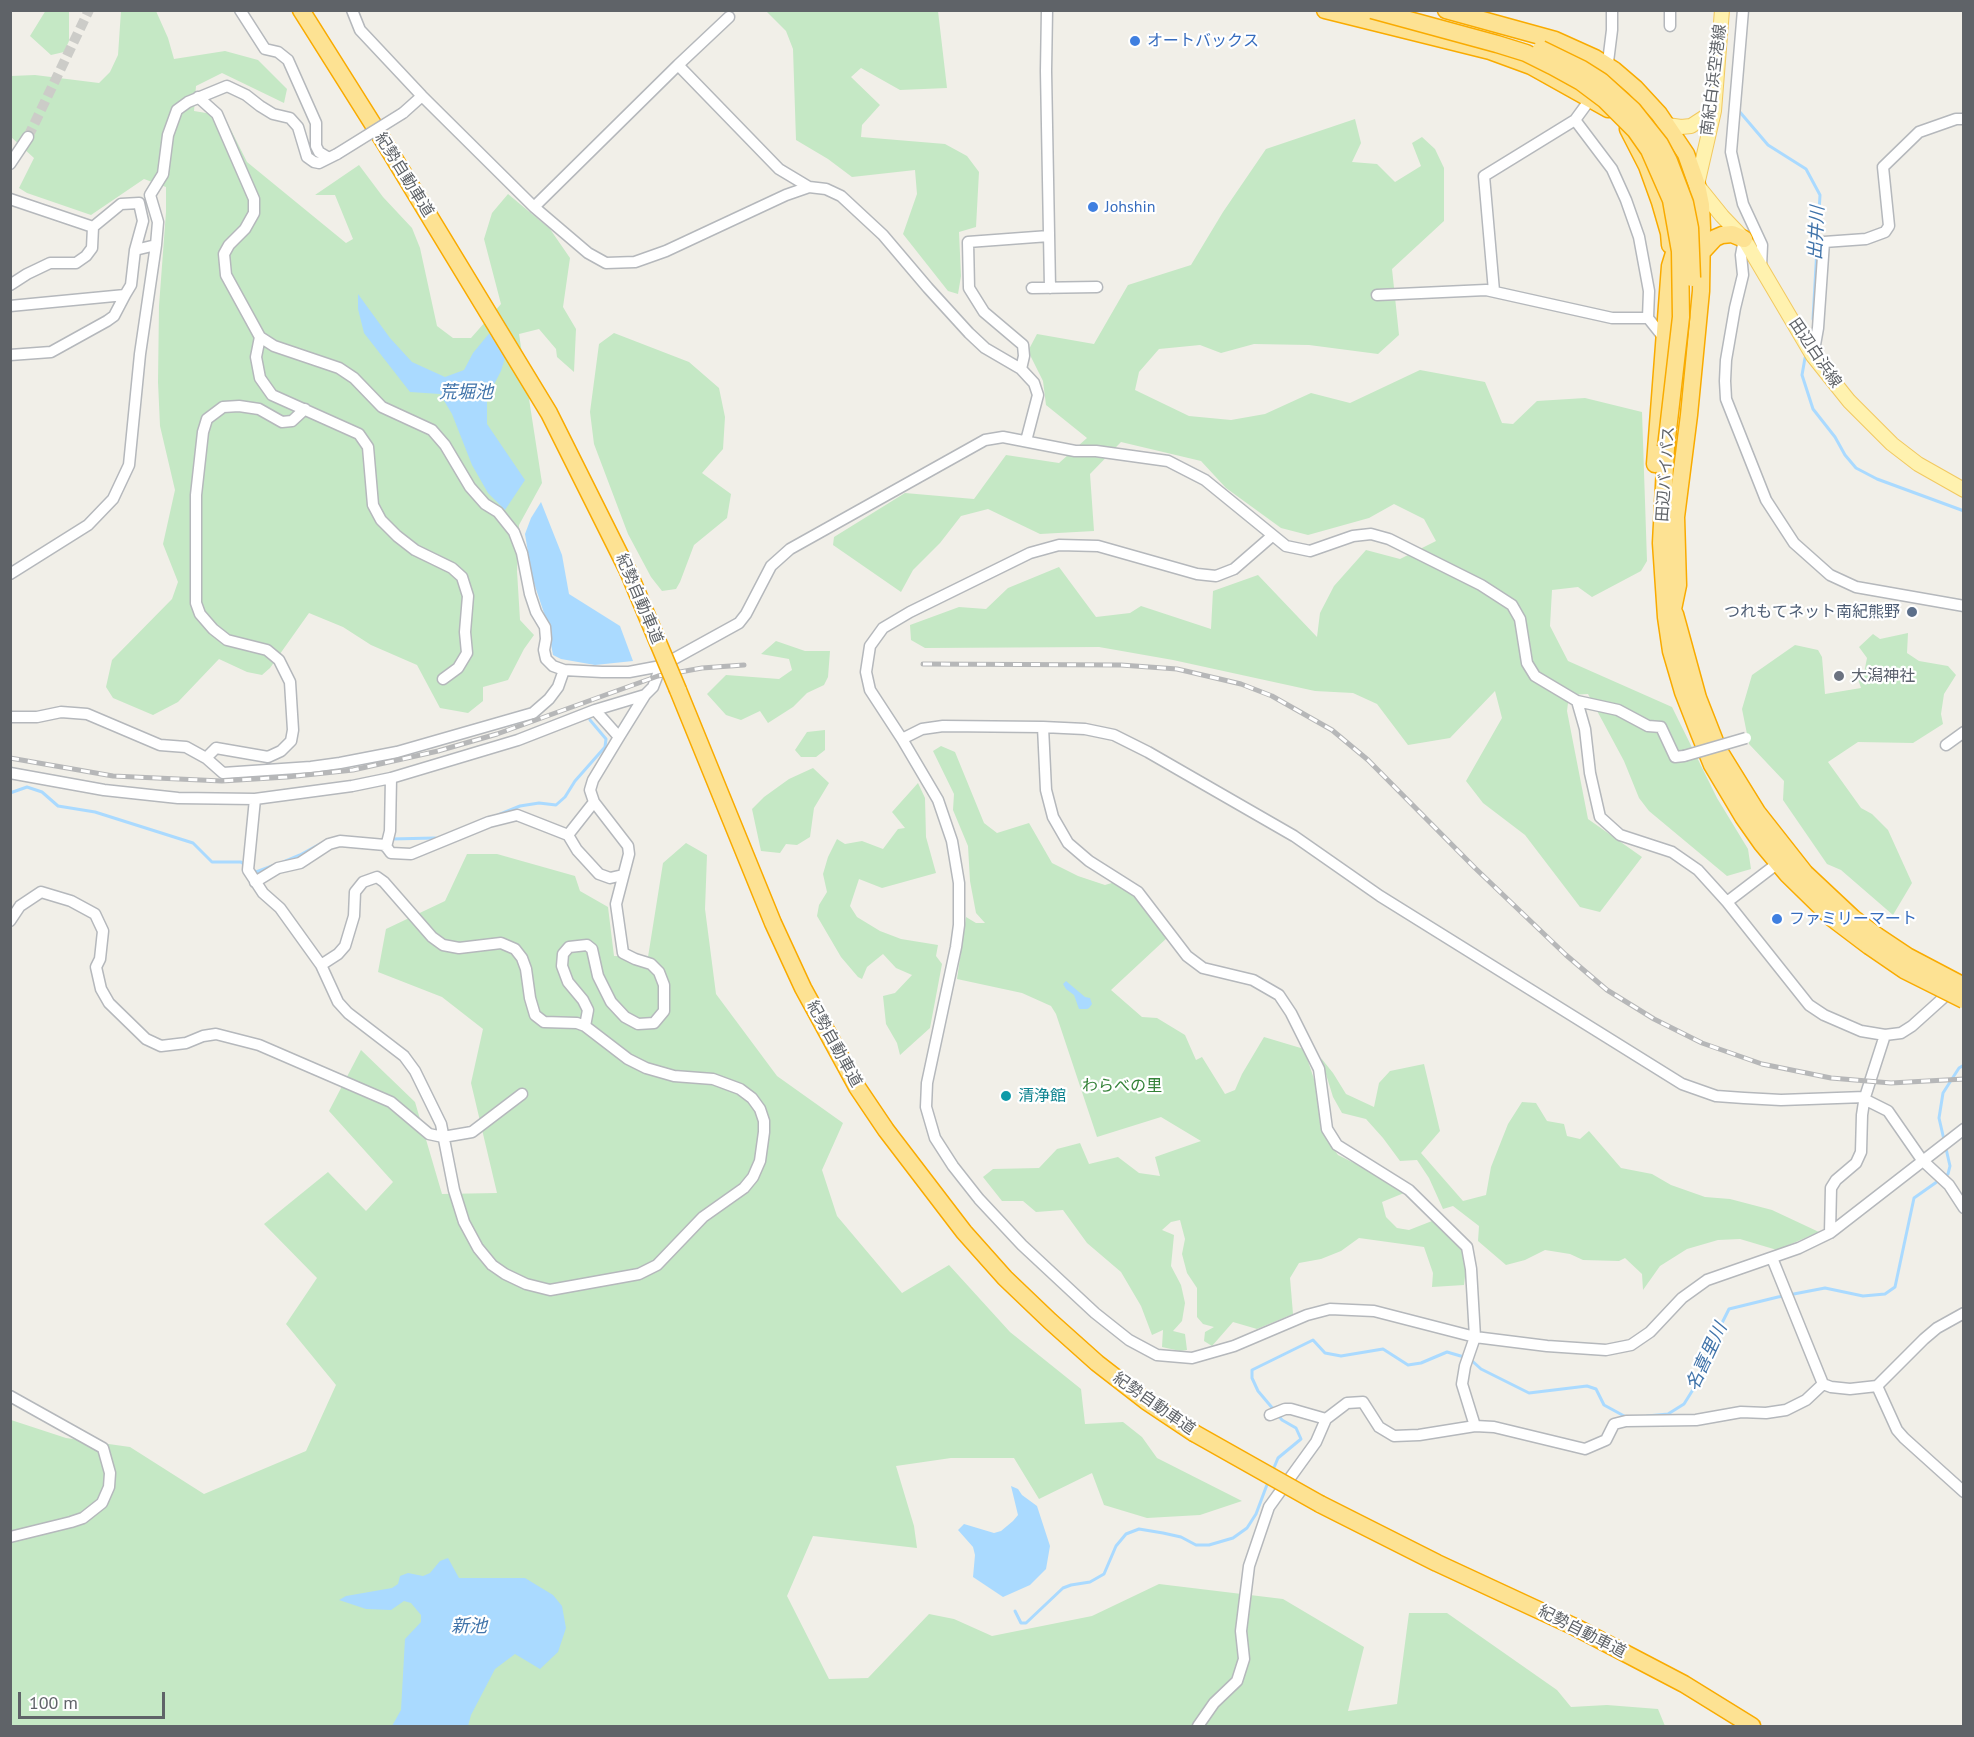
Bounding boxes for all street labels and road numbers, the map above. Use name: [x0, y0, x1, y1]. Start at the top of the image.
street label: 南紀白浜空港線: [1698, 23, 1730, 137]
street label: 紀勢自動車道: [370, 129, 438, 221]
street label: 田辺白浜線: [1785, 314, 1845, 392]
street label: 田辺バイパス: [1653, 425, 1679, 523]
street label: 紀勢自動車道: [611, 551, 667, 647]
street label: 紀勢自動車道: [802, 997, 866, 1091]
street label: 紀勢自動車道: [1109, 1369, 1199, 1439]
street label: 紀勢自動車道: [1535, 1602, 1629, 1662]

